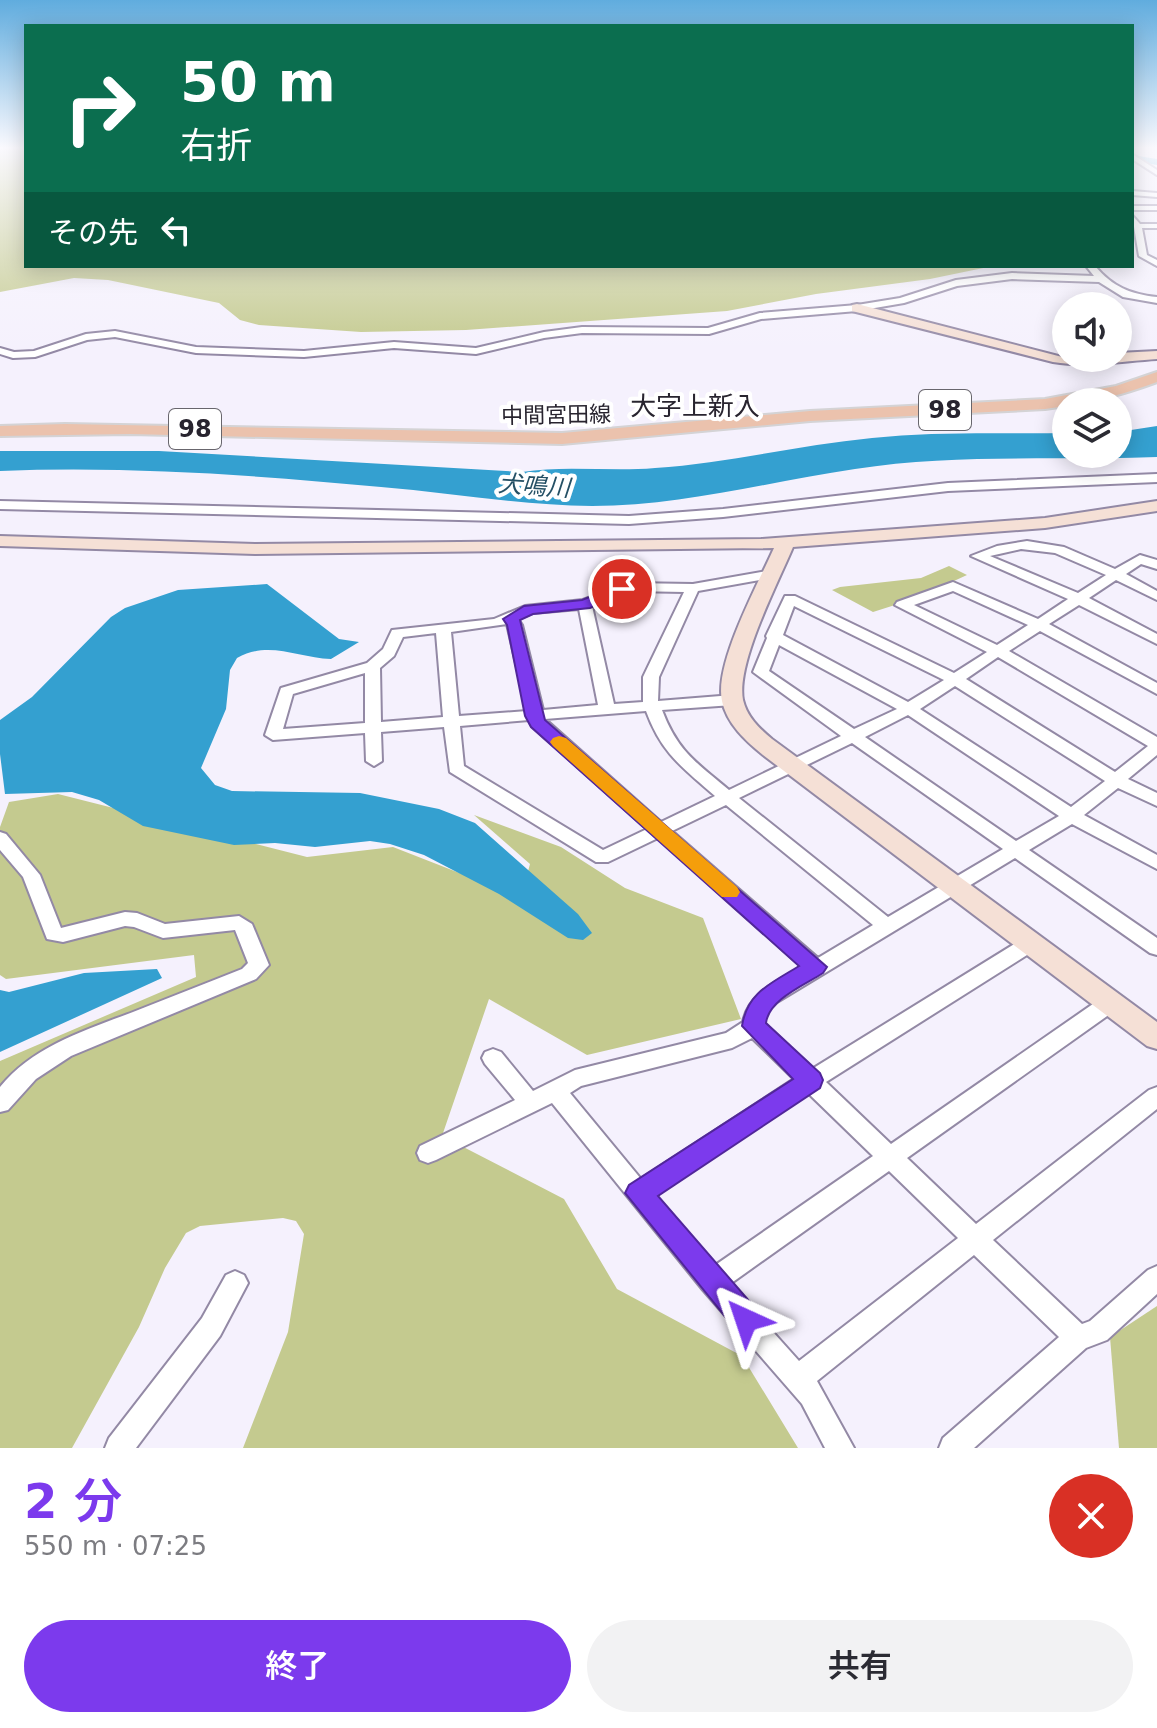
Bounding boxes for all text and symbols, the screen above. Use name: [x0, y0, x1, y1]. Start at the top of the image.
text: 50 m: [180, 49, 336, 114]
icon: right: [48, 56, 152, 160]
text: 右折: [180, 125, 252, 166]
icon: left: [154, 208, 198, 252]
text: その先: [48, 215, 138, 250]
map controls: [1052, 292, 1132, 468]
button: sound: [1052, 292, 1132, 372]
button: layers: [1052, 388, 1132, 468]
road number: 98: [919, 390, 971, 430]
district label: 大字上新入: [630, 391, 760, 421]
street label: 中間宮田線: [501, 402, 611, 428]
road number: 98: [169, 409, 221, 449]
water label: 犬鳴川: [497, 470, 574, 503]
pin: [588, 555, 656, 623]
icon: arrive: [600, 567, 644, 611]
position arrow: [704, 1278, 788, 1362]
text: 2 分: [24, 1473, 122, 1529]
button: close: [1049, 1474, 1133, 1558]
text: 550 m · 07:25: [24, 1531, 207, 1561]
button: 終了: [24, 1620, 571, 1712]
button: 共有: [587, 1620, 1133, 1712]

